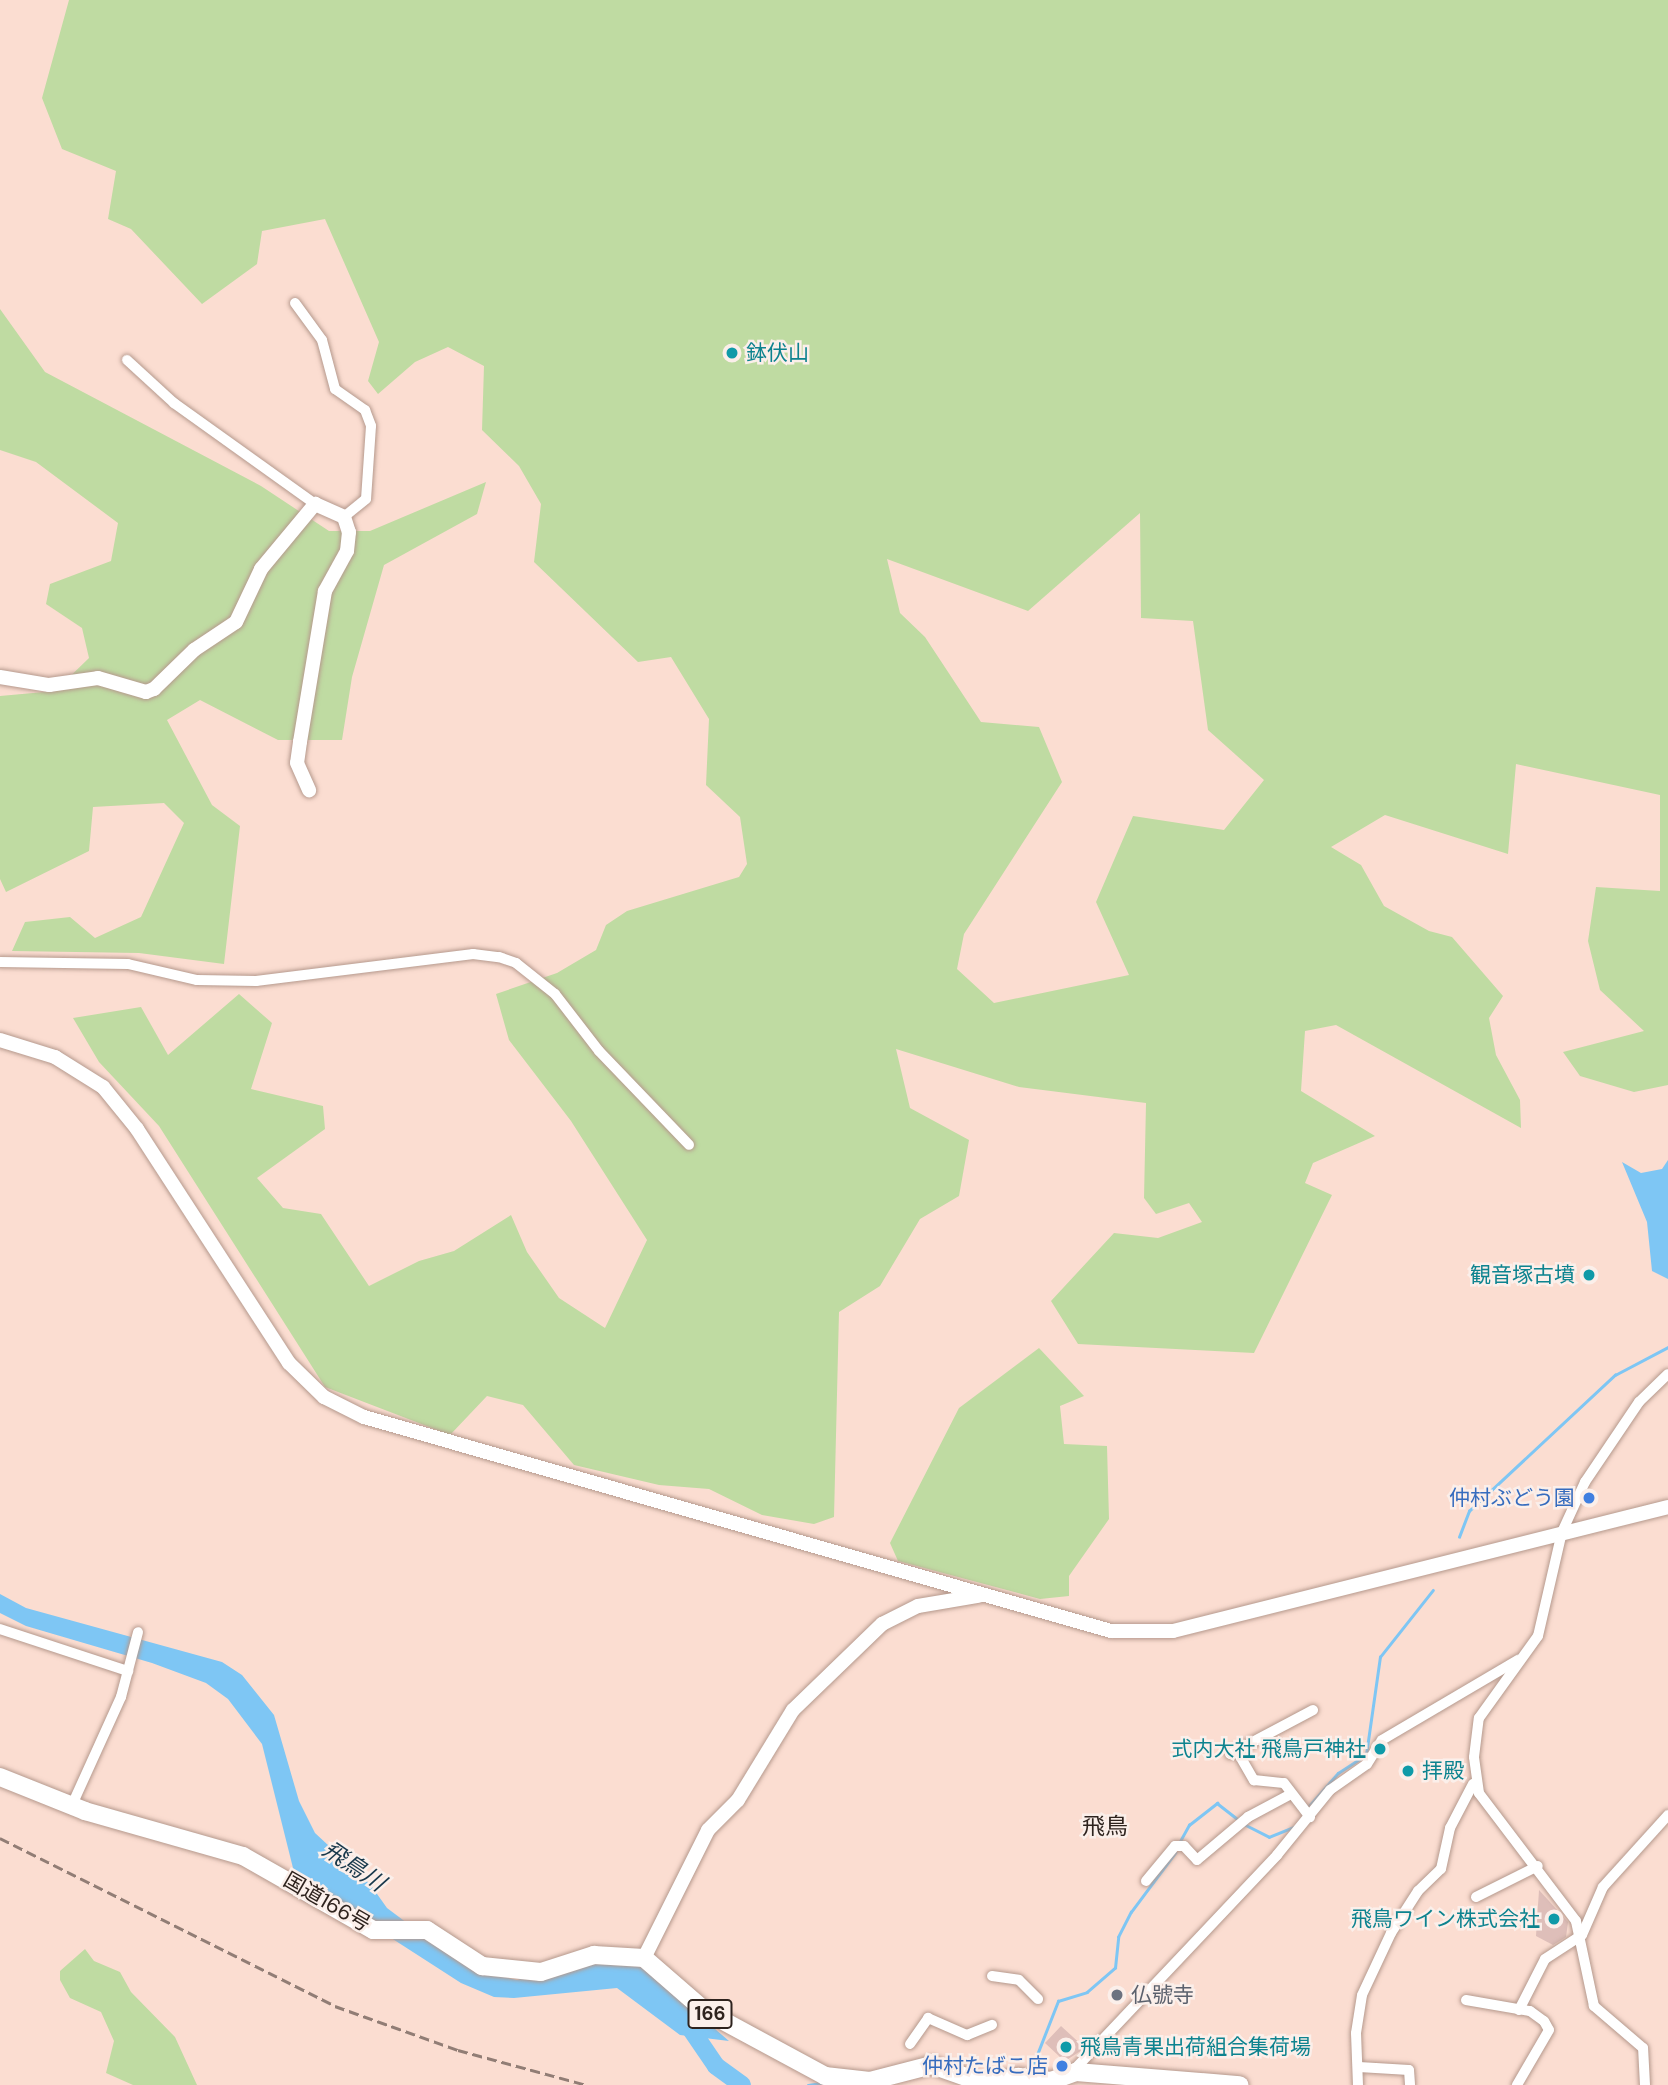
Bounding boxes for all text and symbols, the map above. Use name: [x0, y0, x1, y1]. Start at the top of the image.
place label: 鉢伏山: [746, 340, 809, 366]
marker: 鉢伏山: [724, 345, 740, 361]
place label: 観音塚古墳: [1470, 1262, 1575, 1288]
marker: 観音塚古墳: [1581, 1267, 1597, 1283]
place label: 仲村ぶどう園: [1449, 1485, 1575, 1511]
marker: 仲村ぶどう園: [1581, 1490, 1597, 1506]
place label: 式内大社 飛鳥戸神社: [1171, 1736, 1366, 1762]
marker: 式内大社 飛鳥戸神社: [1372, 1741, 1388, 1757]
place label: 拝殿: [1422, 1758, 1464, 1784]
marker: 拝殿: [1400, 1763, 1416, 1779]
district label: 飛鳥: [1082, 1812, 1128, 1840]
water label: 飛鳥川: [318, 1835, 390, 1897]
street label: 国道166号: [279, 1867, 375, 1937]
place label: 飛鳥ワイン株式会社: [1351, 1906, 1540, 1932]
marker: 飛鳥ワイン株式会社: [1546, 1911, 1562, 1927]
place label: 仏號寺: [1131, 1982, 1194, 2008]
marker: 仏號寺: [1109, 1987, 1125, 2003]
road number: 166: [687, 1998, 733, 2030]
place label: 飛鳥青果出荷組合集荷場: [1080, 2034, 1311, 2060]
marker: 飛鳥青果出荷組合集荷場: [1058, 2039, 1074, 2055]
place label: 仲村たばこ店: [922, 2053, 1048, 2079]
marker: 仲村たばこ店: [1054, 2058, 1070, 2074]

